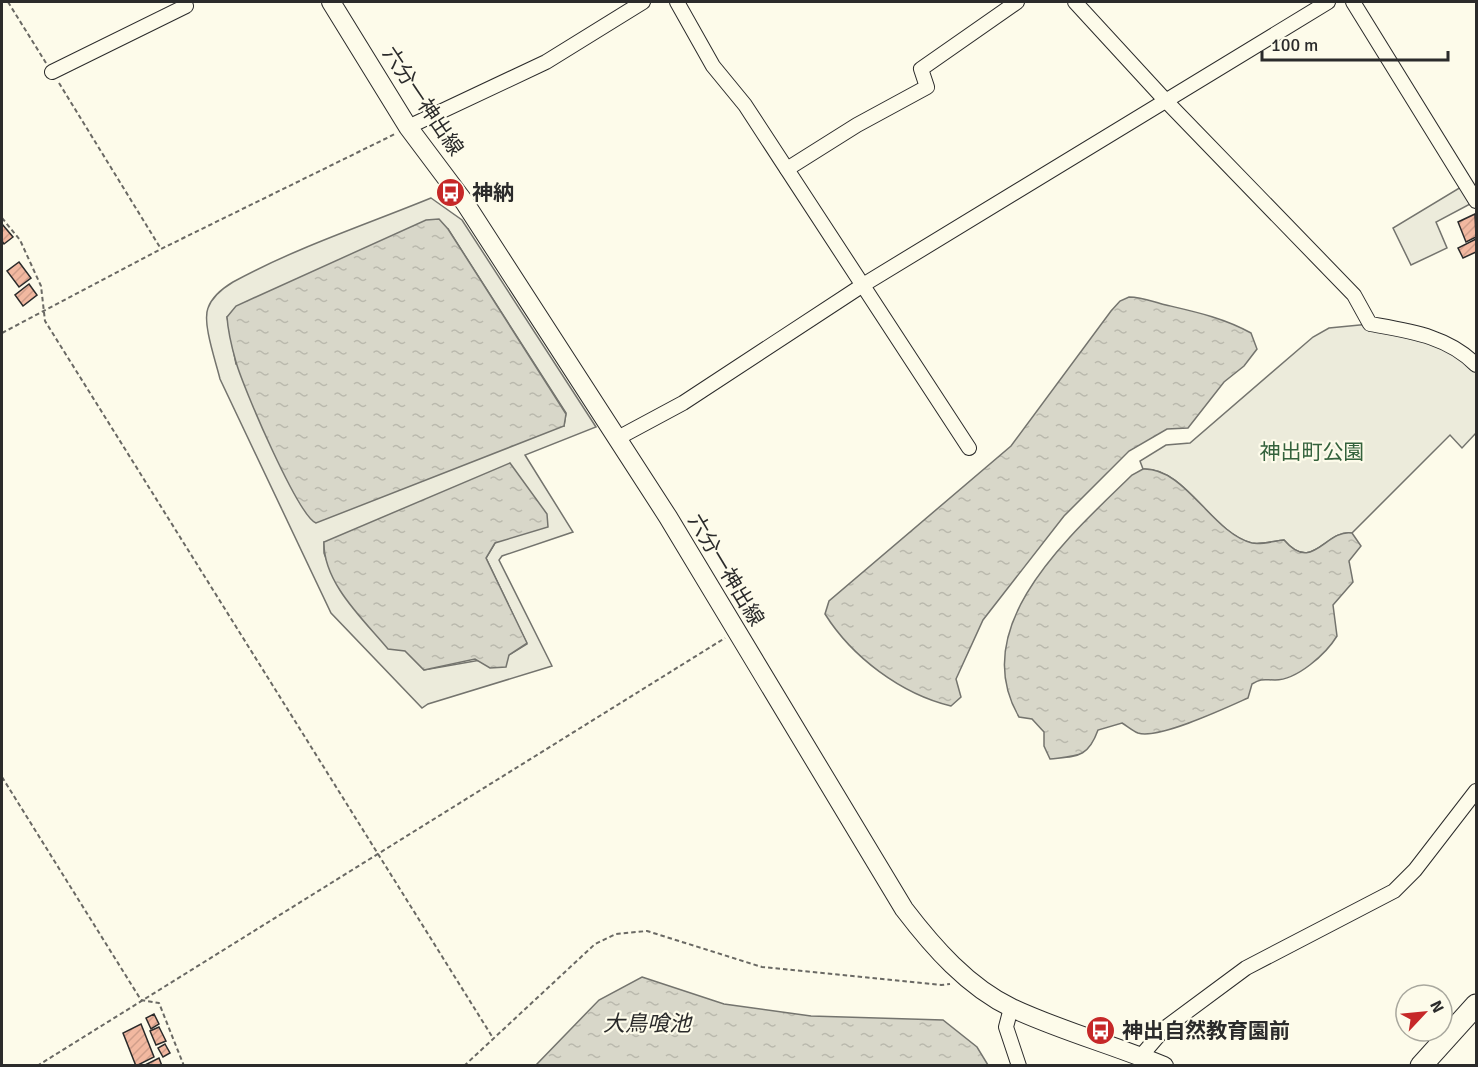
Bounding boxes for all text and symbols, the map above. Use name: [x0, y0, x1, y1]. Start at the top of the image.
scale bar: [1262, 24, 1448, 62]
text: 100 m: [1271, 34, 1318, 56]
street label: 六分一神出線: [377, 42, 469, 160]
bus stop icon: 神納: [435, 177, 467, 209]
place label: 神納: [472, 180, 514, 206]
park label: 神出町公園: [1260, 439, 1365, 465]
street label: 六分一神出線: [682, 509, 770, 631]
north arrow: [1394, 983, 1454, 1043]
text: N: [1425, 997, 1448, 1016]
water label: 大鳥喰池: [603, 1010, 693, 1037]
bus stop icon: 神出自然教育園前: [1085, 1015, 1117, 1047]
place label: 神出自然教育園前: [1122, 1018, 1290, 1044]

